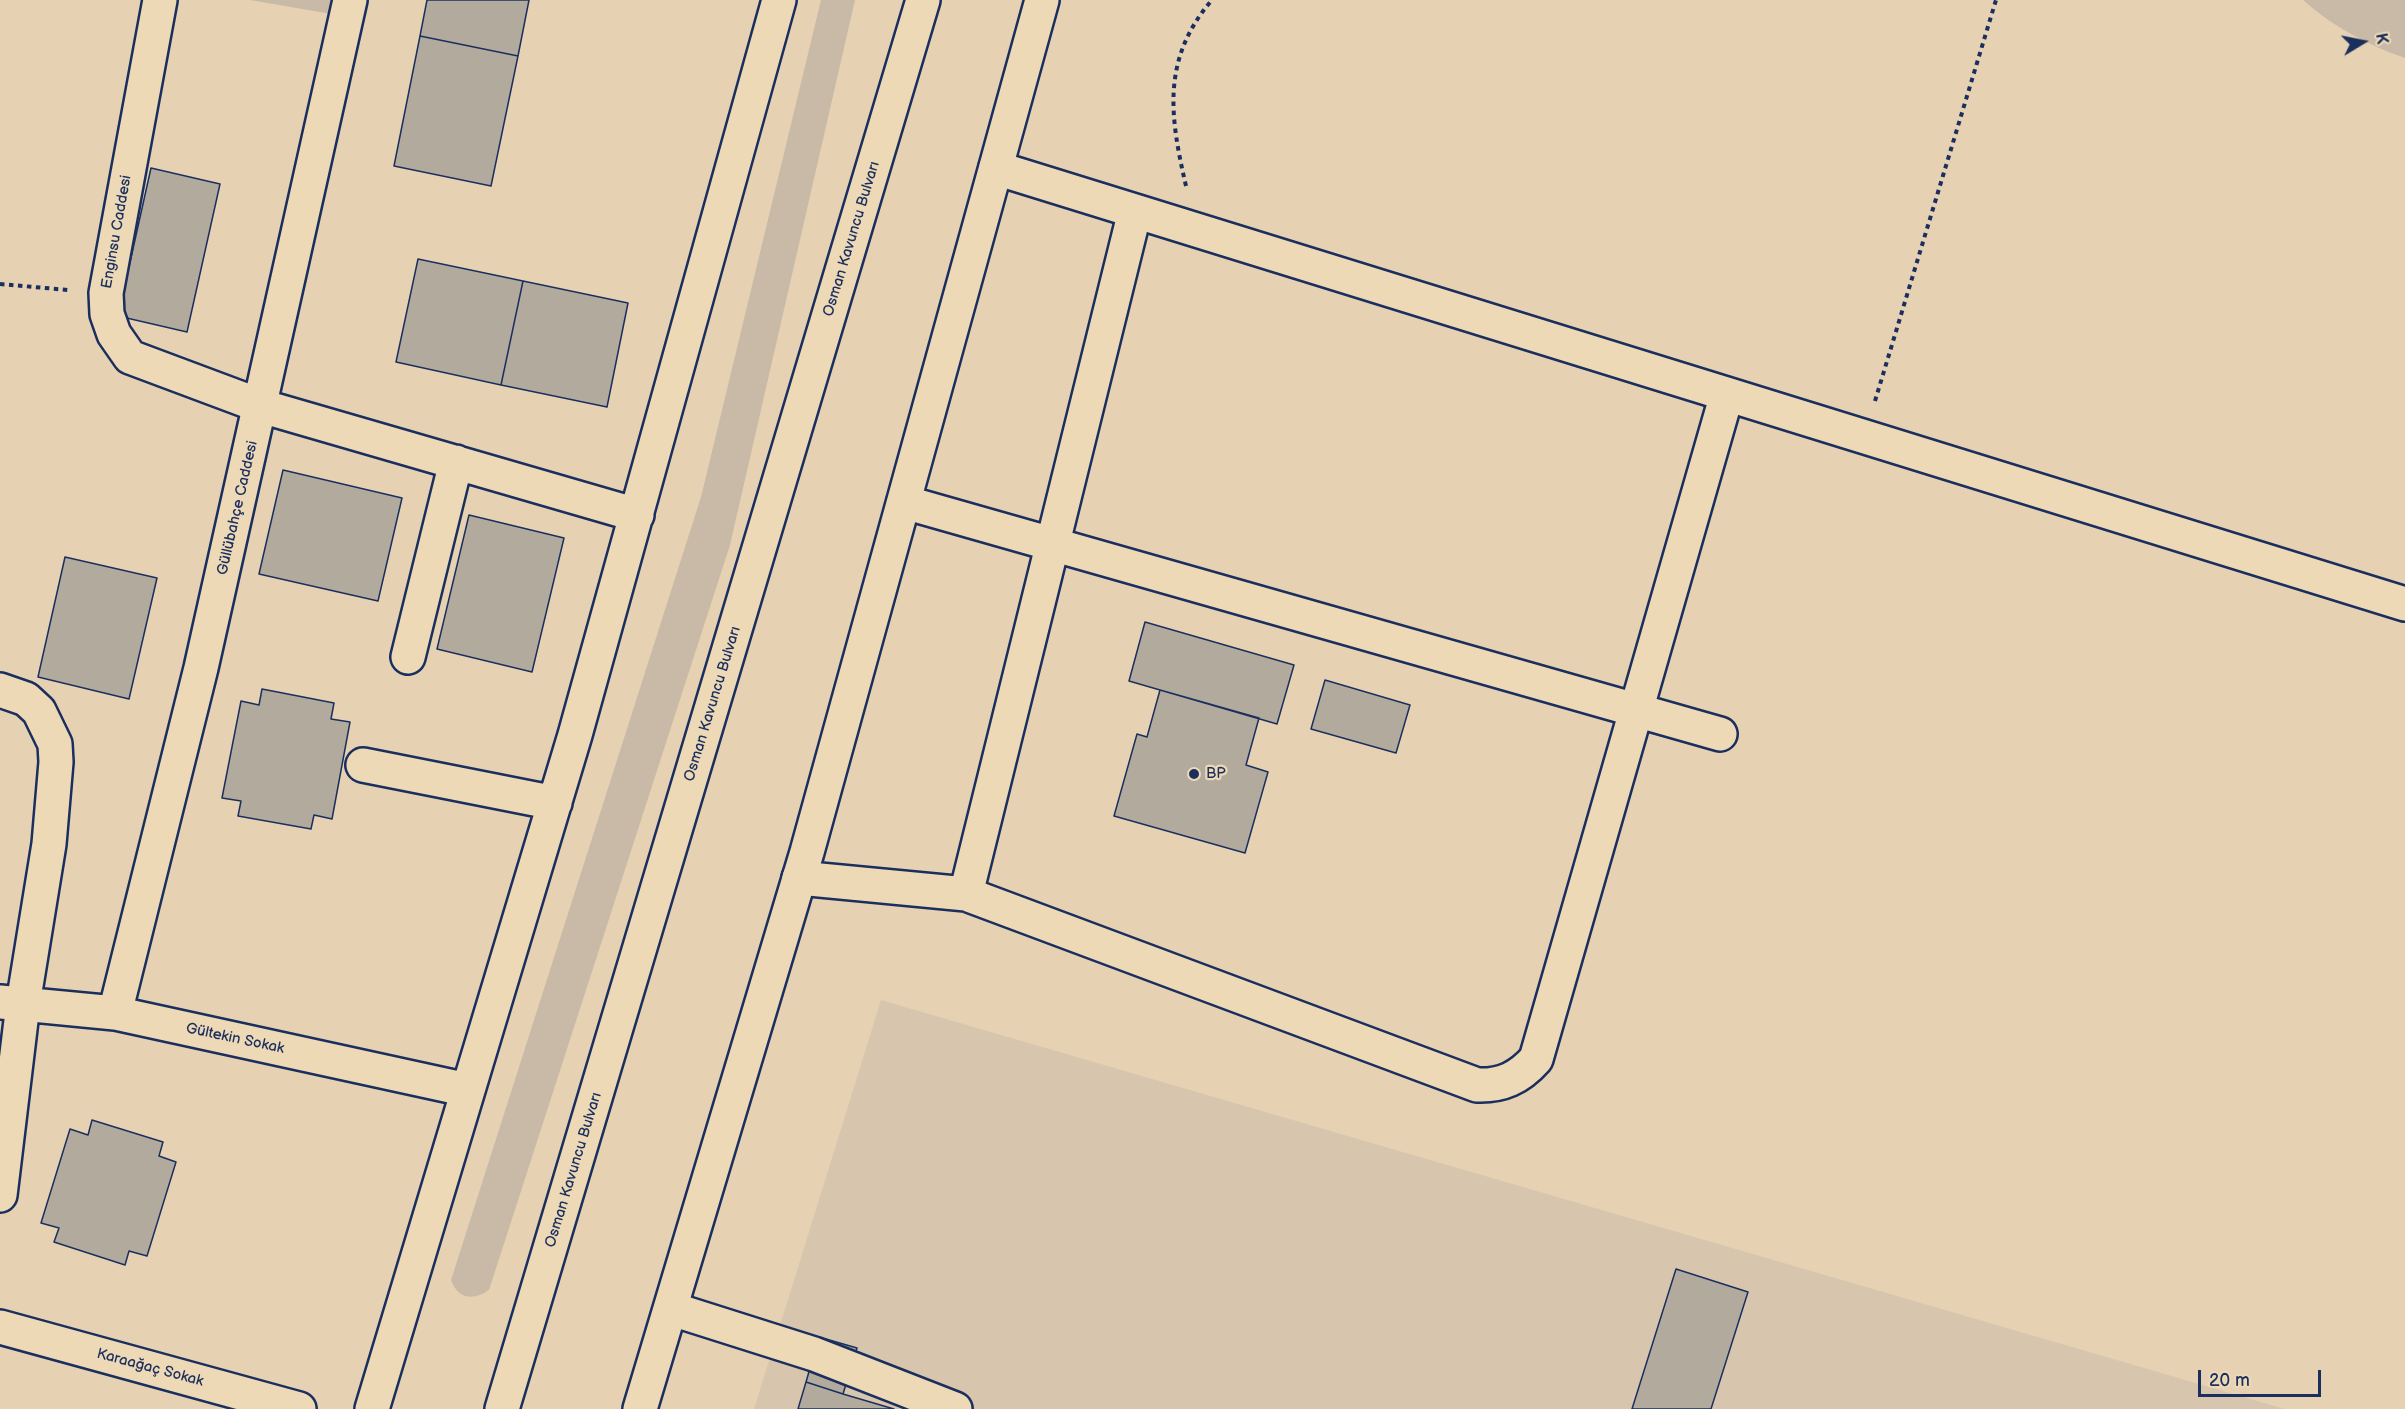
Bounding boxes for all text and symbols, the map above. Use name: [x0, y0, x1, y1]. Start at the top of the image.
north arrow: [2333, 12, 2393, 72]
text: K: [2371, 32, 2392, 46]
street label: Osman Kavuncu Bulvarı: [820, 159, 884, 319]
street label: Enginsu Caddesi: [98, 174, 136, 290]
street label: Güllübahçe Caddesi: [214, 439, 262, 577]
street label: Osman Kavuncu Bulvarı: [681, 624, 745, 784]
place label: BP: [1206, 765, 1226, 783]
marker: BP: [1187, 767, 1201, 781]
street label: Gültekin Sokak: [184, 1020, 286, 1058]
street label: Osman Kavuncu Bulvarı: [542, 1090, 606, 1250]
street label: Karaağaç Sokak: [95, 1345, 205, 1391]
scale bar: [2201, 1358, 2324, 1396]
text: 20 m: [2209, 1370, 2250, 1391]

